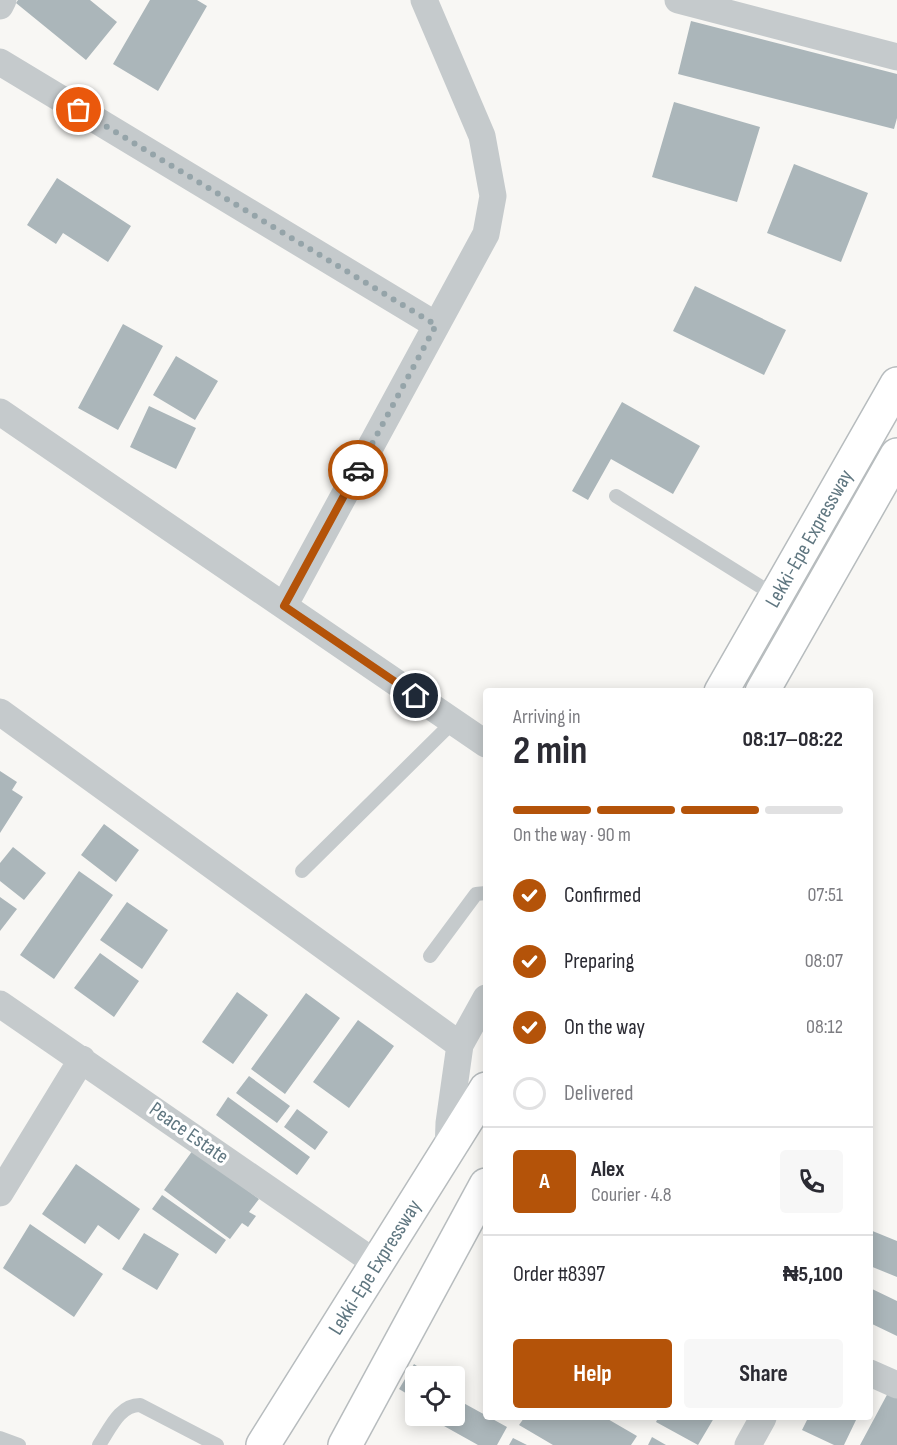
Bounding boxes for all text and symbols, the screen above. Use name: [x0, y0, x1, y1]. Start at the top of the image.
pin: [53, 84, 104, 135]
icon: bag: [62, 93, 95, 126]
courier: [328, 440, 388, 500]
icon: car: [342, 454, 375, 487]
street label: Lekki-Epe Expressway: [760, 465, 858, 612]
pin: [390, 670, 441, 721]
icon: home: [399, 679, 432, 712]
text: Arriving in: [513, 705, 581, 729]
text: 08:17–08:22: [743, 726, 843, 753]
text: 2 min: [513, 728, 587, 775]
text: On the way · 90 m: [513, 823, 631, 847]
icon: check: [513, 879, 546, 912]
text: Confirmed: [564, 882, 641, 909]
text: 07:51: [807, 883, 843, 907]
icon: check: [513, 945, 546, 978]
text: Preparing: [564, 948, 634, 975]
text: 08:07: [805, 949, 843, 973]
icon: check: [513, 1011, 546, 1044]
text: On the way: [564, 1014, 645, 1041]
text: 08:12: [806, 1015, 843, 1039]
text: Delivered: [564, 1080, 633, 1107]
street label: Peace Estate: [145, 1097, 233, 1169]
button: phone: [780, 1150, 843, 1213]
text: Alex: [591, 1156, 624, 1183]
text: A: [539, 1168, 550, 1195]
text: Courier · 4.8: [591, 1183, 672, 1207]
street label: Lekki-Epe Expressway: [323, 1195, 426, 1339]
text: Order #8397: [513, 1261, 605, 1288]
text: ₦5,100: [783, 1261, 843, 1288]
button: Help: [513, 1339, 672, 1408]
button: Share: [684, 1339, 843, 1408]
map controls: [405, 1366, 465, 1426]
button: locate: [405, 1366, 465, 1426]

